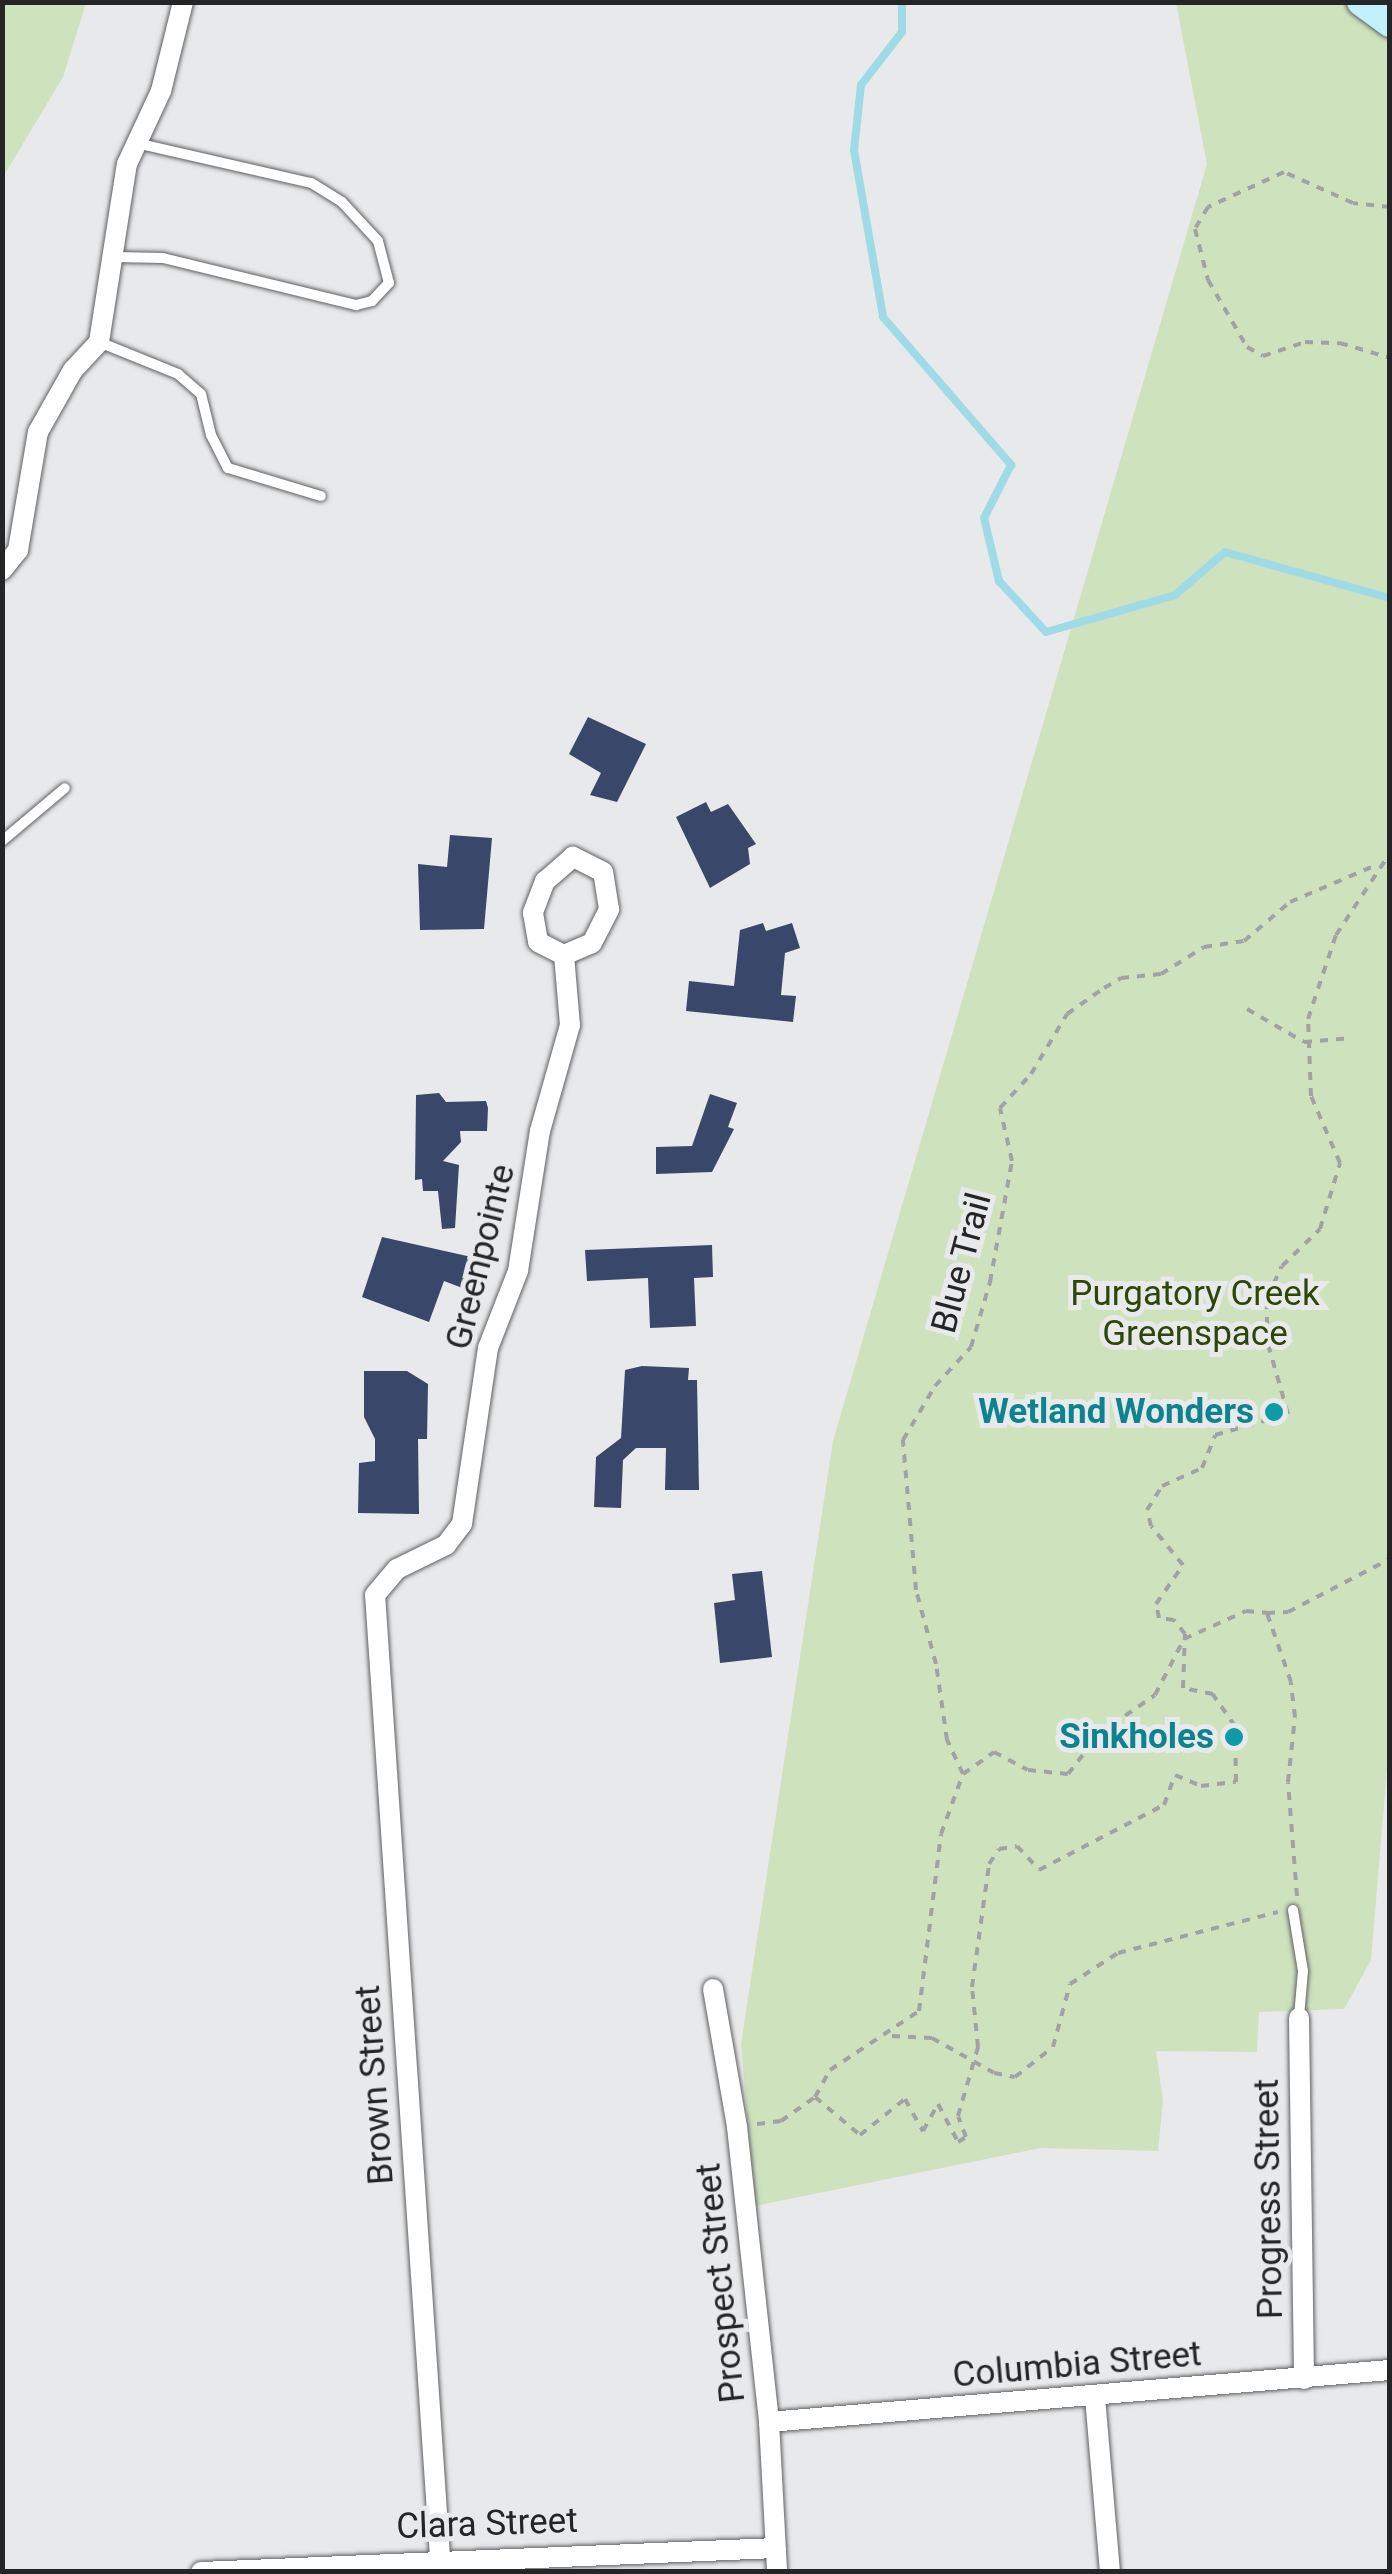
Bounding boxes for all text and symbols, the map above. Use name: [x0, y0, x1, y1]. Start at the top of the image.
street label: Greenpointe: [438, 1160, 524, 1354]
street label: Blue Trail: [923, 1188, 1001, 1338]
park label: Purgatory Creek Greenspace: [1070, 1273, 1320, 1355]
place label: Wetland Wonders: [978, 1391, 1254, 1433]
marker: Wetland Wonders: [1263, 1401, 1285, 1423]
place label: Sinkholes: [1059, 1716, 1214, 1758]
marker: Sinkholes: [1223, 1726, 1245, 1748]
street label: Brown Street: [347, 1984, 403, 2186]
street label: Progress Street: [1246, 2078, 1292, 2320]
street label: Prospect Street: [688, 2161, 754, 2405]
street label: Columbia Street: [951, 2333, 1203, 2397]
street label: Clara Street: [396, 2500, 578, 2548]

